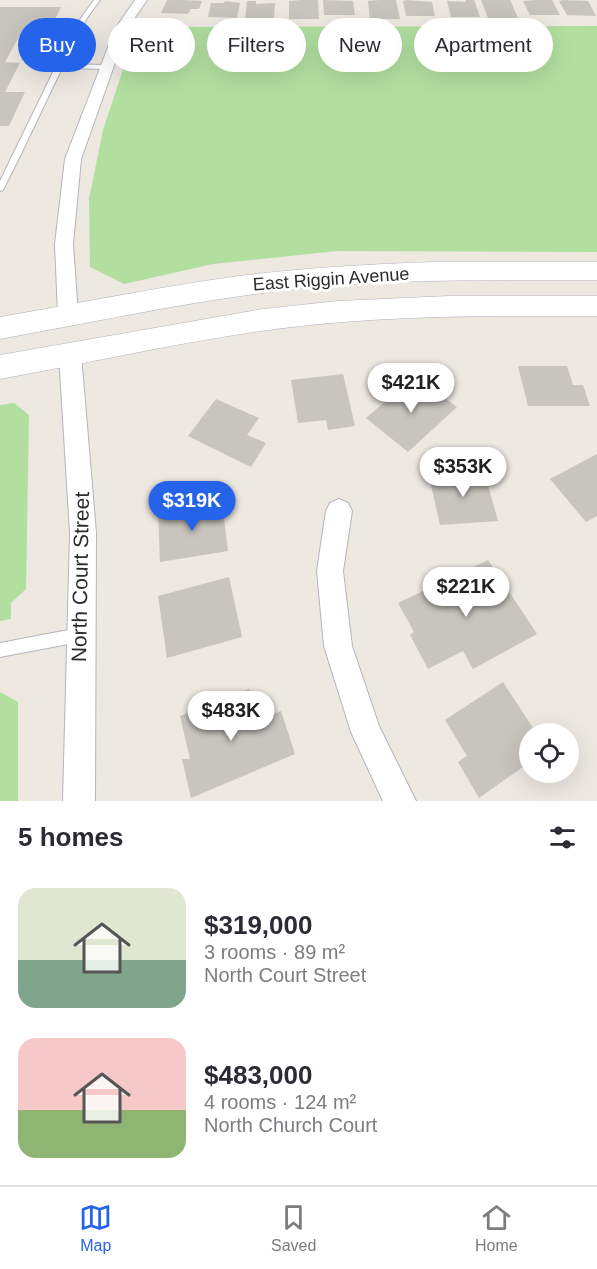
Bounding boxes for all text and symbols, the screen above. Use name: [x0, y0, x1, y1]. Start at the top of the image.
chip: Buy: [18, 18, 96, 72]
chip: Rent: [108, 18, 195, 72]
chip: Filters: [207, 18, 306, 72]
chip: New: [318, 18, 402, 72]
chip: Apartment: [414, 18, 553, 72]
street label: East Riggin Avenue: [252, 264, 410, 294]
pin: $421K: [369, 363, 453, 414]
text: $421K: [382, 371, 440, 393]
pin: $353K: [421, 447, 505, 498]
text: $353K: [434, 455, 492, 477]
pin: $319K: [150, 481, 234, 532]
text: $319K: [163, 489, 221, 511]
street label: North Court Street: [67, 491, 93, 662]
pin: $221K: [424, 567, 508, 618]
text: $221K: [437, 575, 495, 597]
pin: $483K: [189, 691, 273, 742]
text: $483K: [202, 699, 260, 721]
map controls: [519, 723, 579, 783]
button: locate: [519, 723, 579, 783]
icon: filters: [546, 821, 579, 854]
text: 5 homes: [18, 822, 124, 852]
text: $319,000: [204, 910, 312, 940]
icon: home: [66, 912, 138, 984]
text: 3 rooms · 89 m²: [204, 941, 345, 963]
text: North Court Street: [204, 964, 366, 986]
text: $483,000: [204, 1060, 312, 1090]
icon: home: [66, 1062, 138, 1134]
text: 4 rooms · 124 m²: [204, 1091, 356, 1113]
text: North Church Court: [204, 1114, 377, 1136]
tab: Map: [79, 1201, 112, 1255]
tab: Saved: [271, 1201, 316, 1255]
tab: Home: [475, 1201, 518, 1255]

